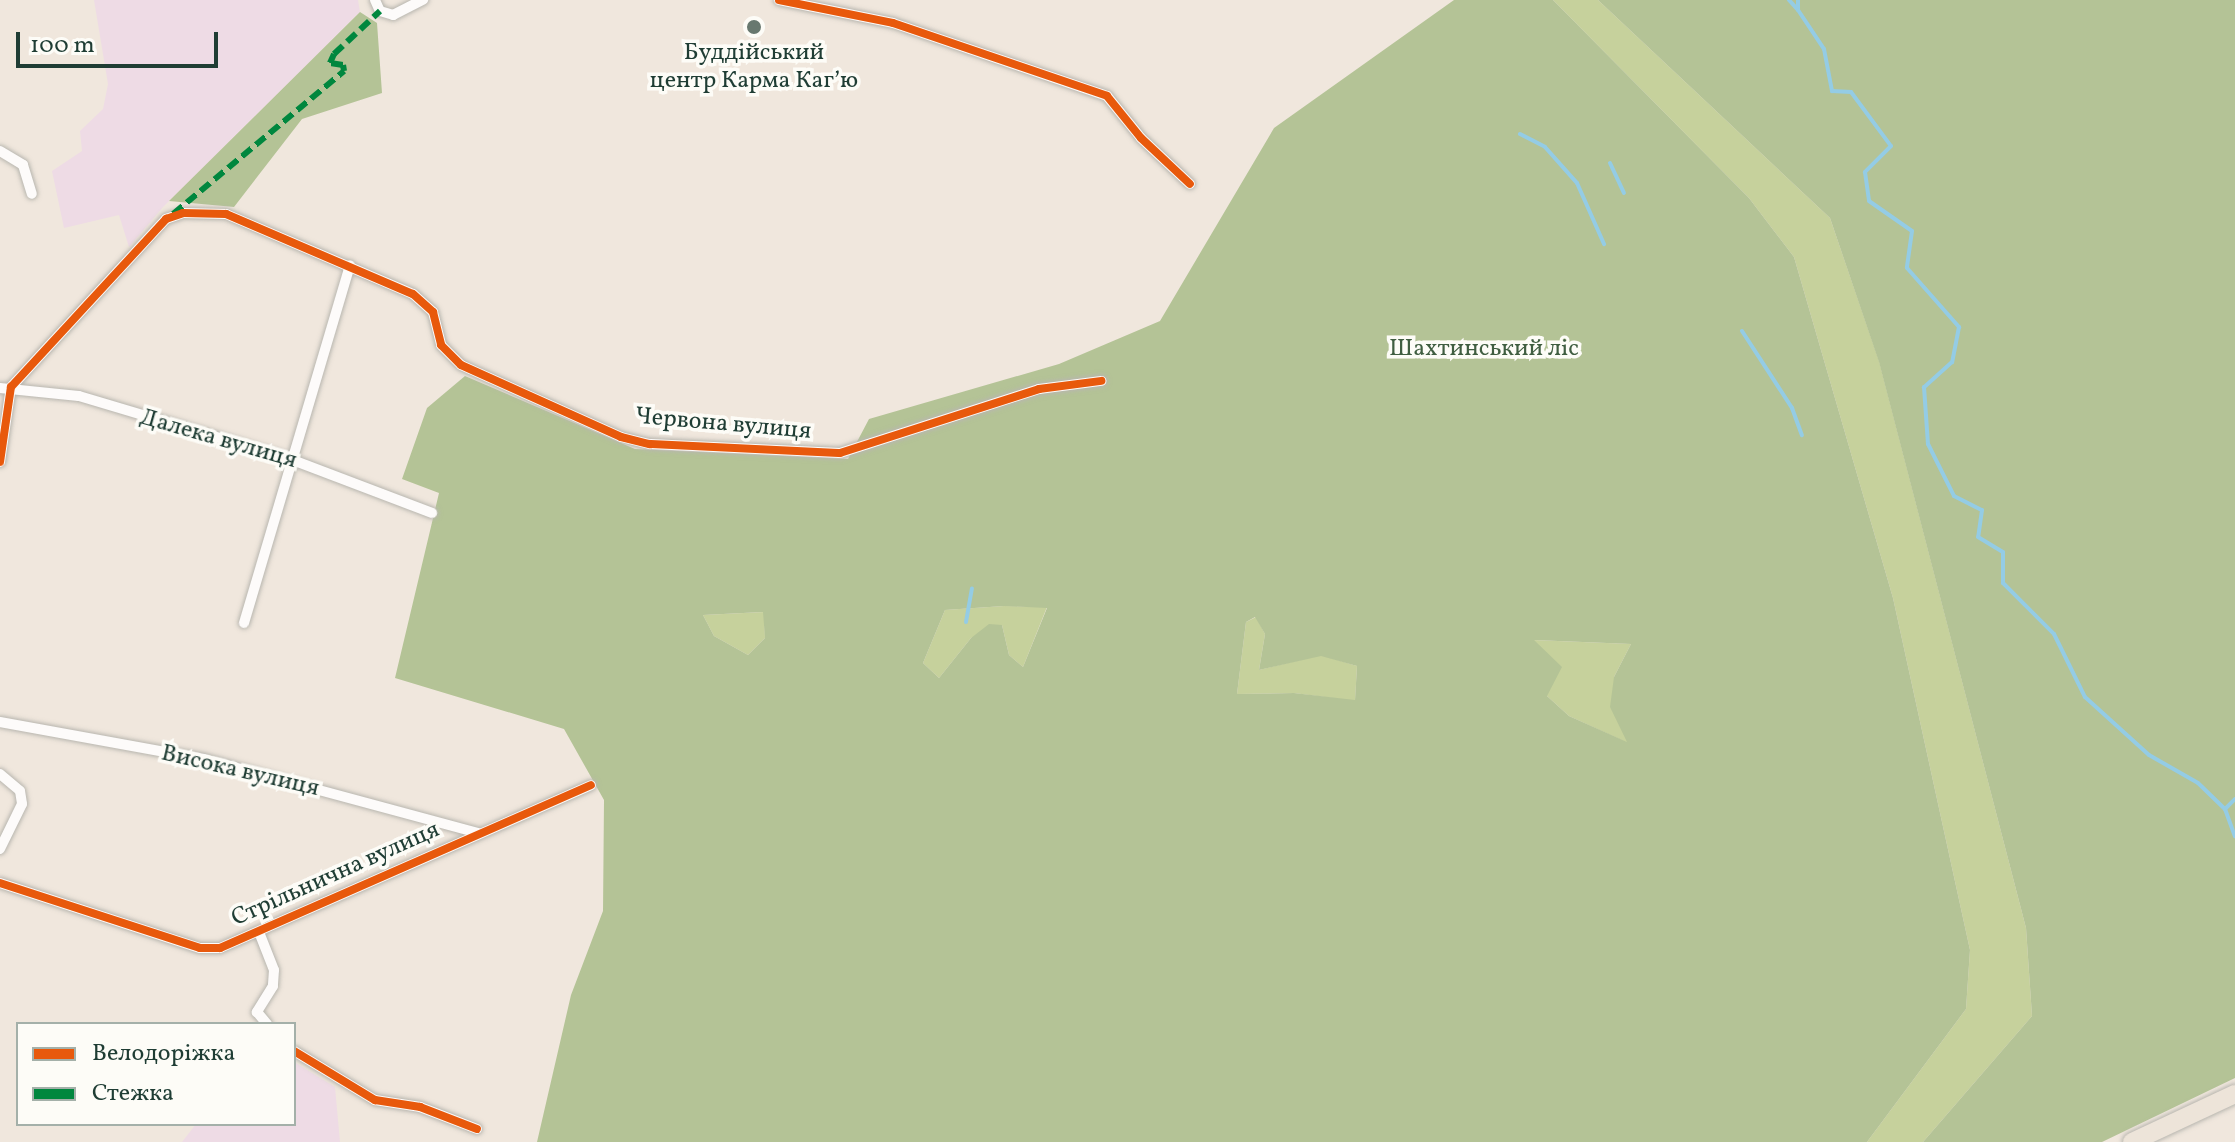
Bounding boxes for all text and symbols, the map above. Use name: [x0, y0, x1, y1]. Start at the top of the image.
scale bar: [20, 16, 222, 66]
marker: Буддійський центр Карма Кагʼю: [745, 18, 763, 36]
text: 100 m: [30, 29, 95, 63]
place label: Буддійський центр Карма Кагʼю: [650, 40, 858, 96]
park label: Шахтинський ліс: [1389, 336, 1579, 364]
street label: Червона вулиця: [634, 403, 812, 447]
street label: Далека вулиця: [136, 404, 300, 476]
street label: Висока вулиця: [158, 740, 322, 804]
street label: Стрільнична вулиця: [228, 816, 444, 934]
legend: [16, 1022, 296, 1126]
text: Велодоріжка: [92, 1037, 235, 1071]
text: Стежка: [92, 1077, 174, 1111]

